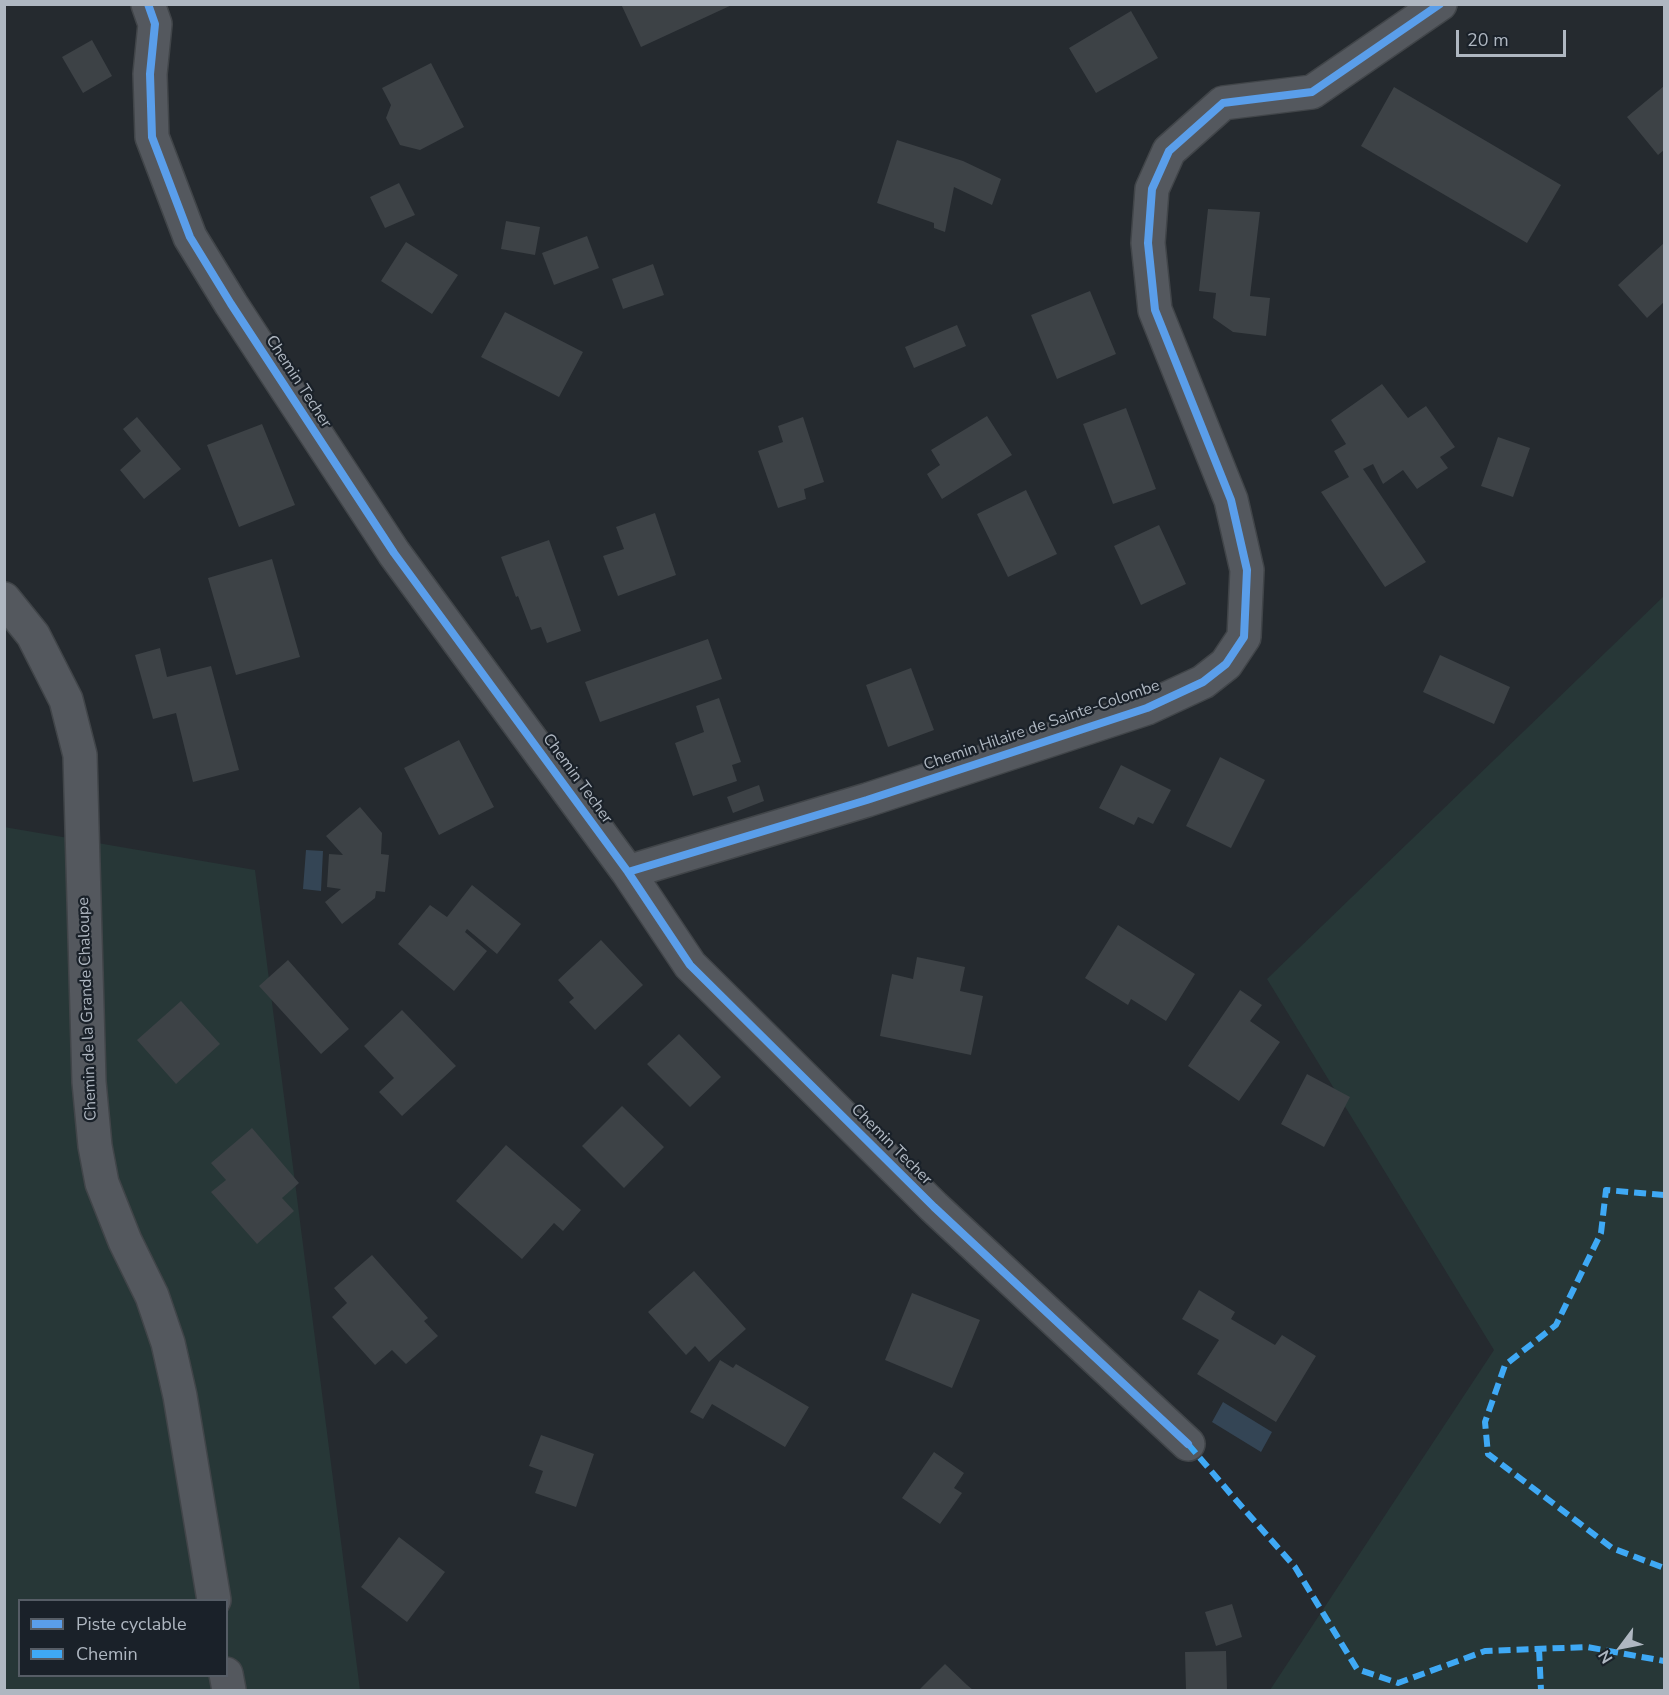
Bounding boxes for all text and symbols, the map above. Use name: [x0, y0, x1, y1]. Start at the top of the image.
scale bar: [1459, 18, 1568, 56]
text: 20 m: [1467, 28, 1509, 52]
street label: Chemin Techer: [261, 332, 335, 432]
street label: Chemin Hilaire de Sainte-Colombe: [921, 677, 1163, 775]
street label: Chemin Techer: [538, 730, 616, 828]
street label: Chemin de la Grande Chaloupe: [75, 897, 101, 1121]
street label: Chemin Techer: [847, 1101, 935, 1189]
legend: [18, 1599, 228, 1677]
text: Piste cyclable: [76, 1612, 187, 1636]
north arrow: [1591, 1617, 1651, 1677]
text: Chemin: [76, 1642, 138, 1666]
text: N: [1593, 1646, 1618, 1667]

